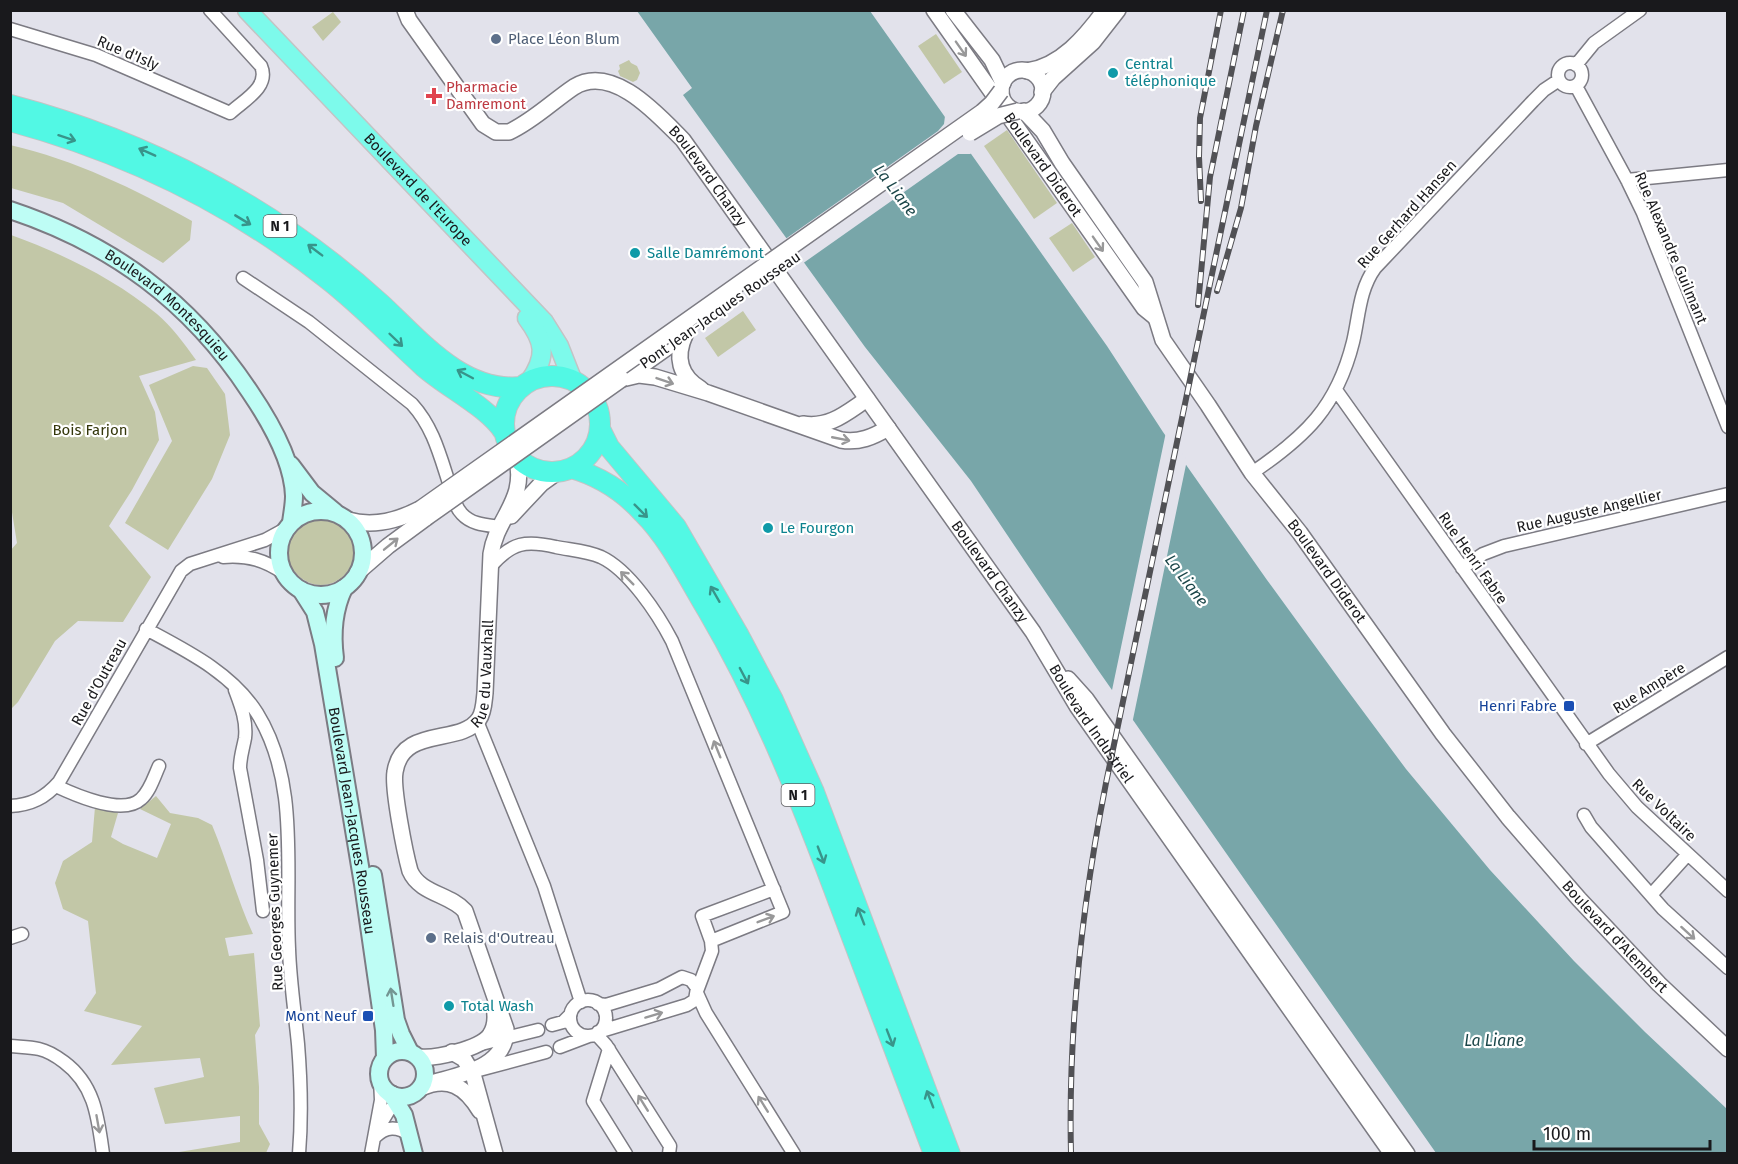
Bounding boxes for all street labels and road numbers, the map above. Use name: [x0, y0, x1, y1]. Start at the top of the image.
street label: Rue d'Isly: [94, 32, 162, 74]
street label: Boulevard Diderot: [1000, 109, 1086, 221]
street label: Boulevard Chanzy: [665, 122, 751, 230]
street label: Boulevard de l'Europe: [360, 129, 476, 250]
street label: Rue Gerhard Hansen: [1354, 156, 1460, 272]
street label: Rue Alexandre Guilmant: [1631, 169, 1711, 327]
road number: N 1: [264, 215, 296, 237]
street label: Boulevard Montesquieu: [101, 245, 233, 365]
street label: Pont Jean-Jacques Rousseau: [636, 247, 804, 373]
street label: Rue Auguste Angellier: [1515, 486, 1663, 536]
street label: Rue Henri Fabre: [1435, 509, 1511, 607]
street label: Boulevard Diderot: [1284, 516, 1370, 627]
street label: Boulevard Chanzy: [948, 517, 1033, 626]
street label: Rue du Vauxhall: [467, 619, 497, 732]
street label: Rue d'Outreau: [68, 635, 130, 729]
street label: Rue Ampère: [1609, 659, 1689, 717]
street label: Boulevard Industriel: [1045, 661, 1138, 787]
street label: Boulevard Jean-Jacques Rousseau: [325, 706, 379, 935]
street label: Rue Voltaire: [1628, 775, 1700, 845]
road number: N 1: [782, 784, 814, 806]
street label: Rue Georges Guynemer: [263, 833, 287, 991]
street label: Boulevard d'Alembert: [1558, 877, 1672, 997]

